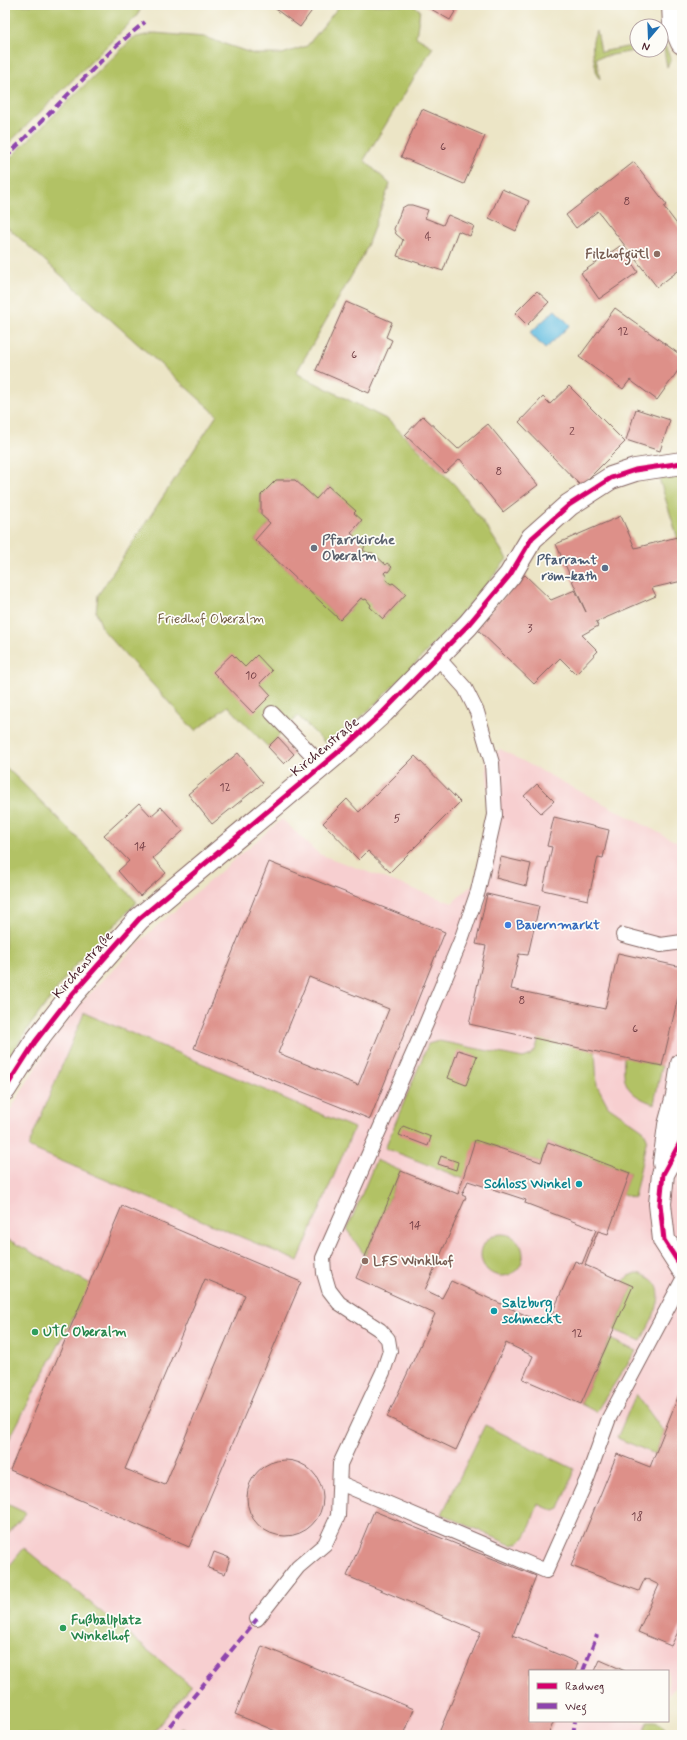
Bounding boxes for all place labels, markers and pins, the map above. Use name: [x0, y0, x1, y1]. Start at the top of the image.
place label: Filzhofgütl: [585, 245, 650, 266]
marker: Filzhofgütl: [652, 249, 662, 259]
place label: Pfarrkirche Oberalm: [322, 531, 395, 565]
marker: Pfarrkirche Oberalm: [309, 543, 319, 553]
place label: Pfarramt röm-kath: [536, 551, 597, 585]
marker: Pfarramt röm-kath: [600, 563, 610, 573]
place label: Bauernmarkt: [516, 916, 600, 934]
marker: Bauernmarkt: [503, 920, 513, 930]
place label: Schloss Winkel: [484, 1175, 571, 1193]
marker: Schloss Winkel: [574, 1179, 584, 1189]
place label: LFS Winklhof: [373, 1252, 454, 1270]
marker: LFS Winklhof: [360, 1256, 370, 1266]
place label: Salzburg schmeckt: [501, 1294, 562, 1328]
marker: Salzburg schmeckt: [489, 1306, 499, 1316]
place label: UTC Oberalm: [43, 1323, 127, 1341]
marker: UTC Oberalm: [30, 1327, 40, 1337]
place label: Fußballplatz Winkelhof: [70, 1611, 142, 1645]
marker: Fußballplatz Winkelhof: [58, 1623, 68, 1633]

